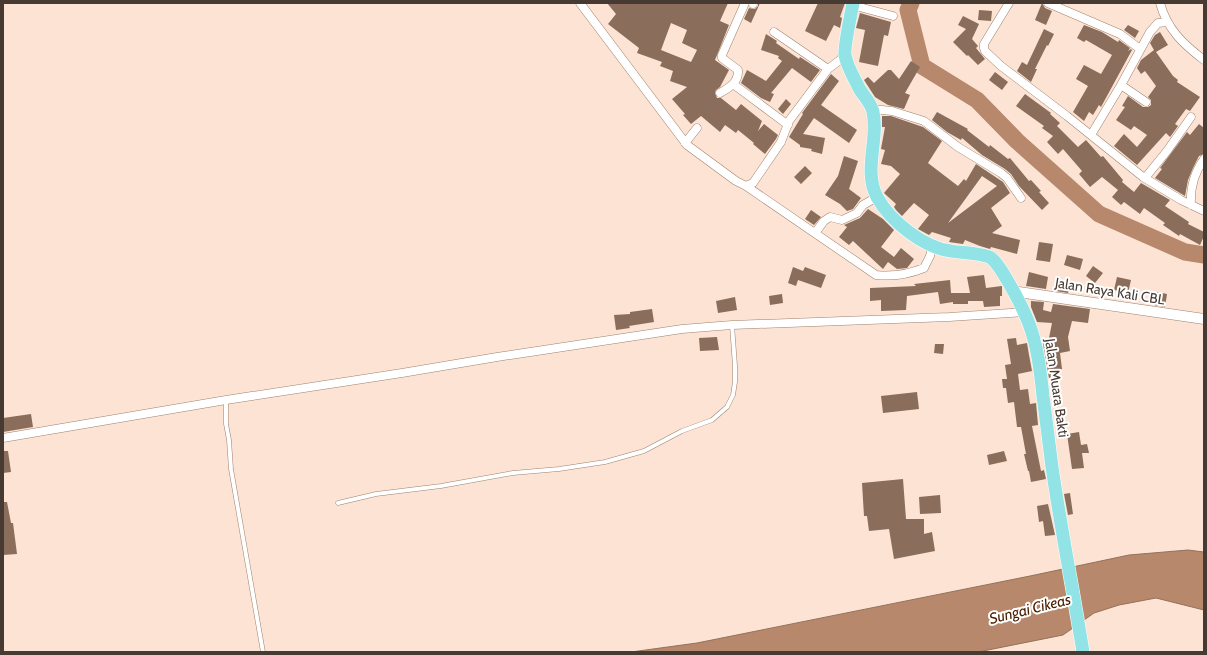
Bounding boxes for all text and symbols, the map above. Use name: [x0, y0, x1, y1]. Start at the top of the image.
street label: Jalan Raya Kali CBL: [1053, 273, 1166, 309]
street label: Jalan Muara Bakti: [1041, 336, 1073, 439]
water label: Sungai Cikeas: [987, 590, 1073, 628]

